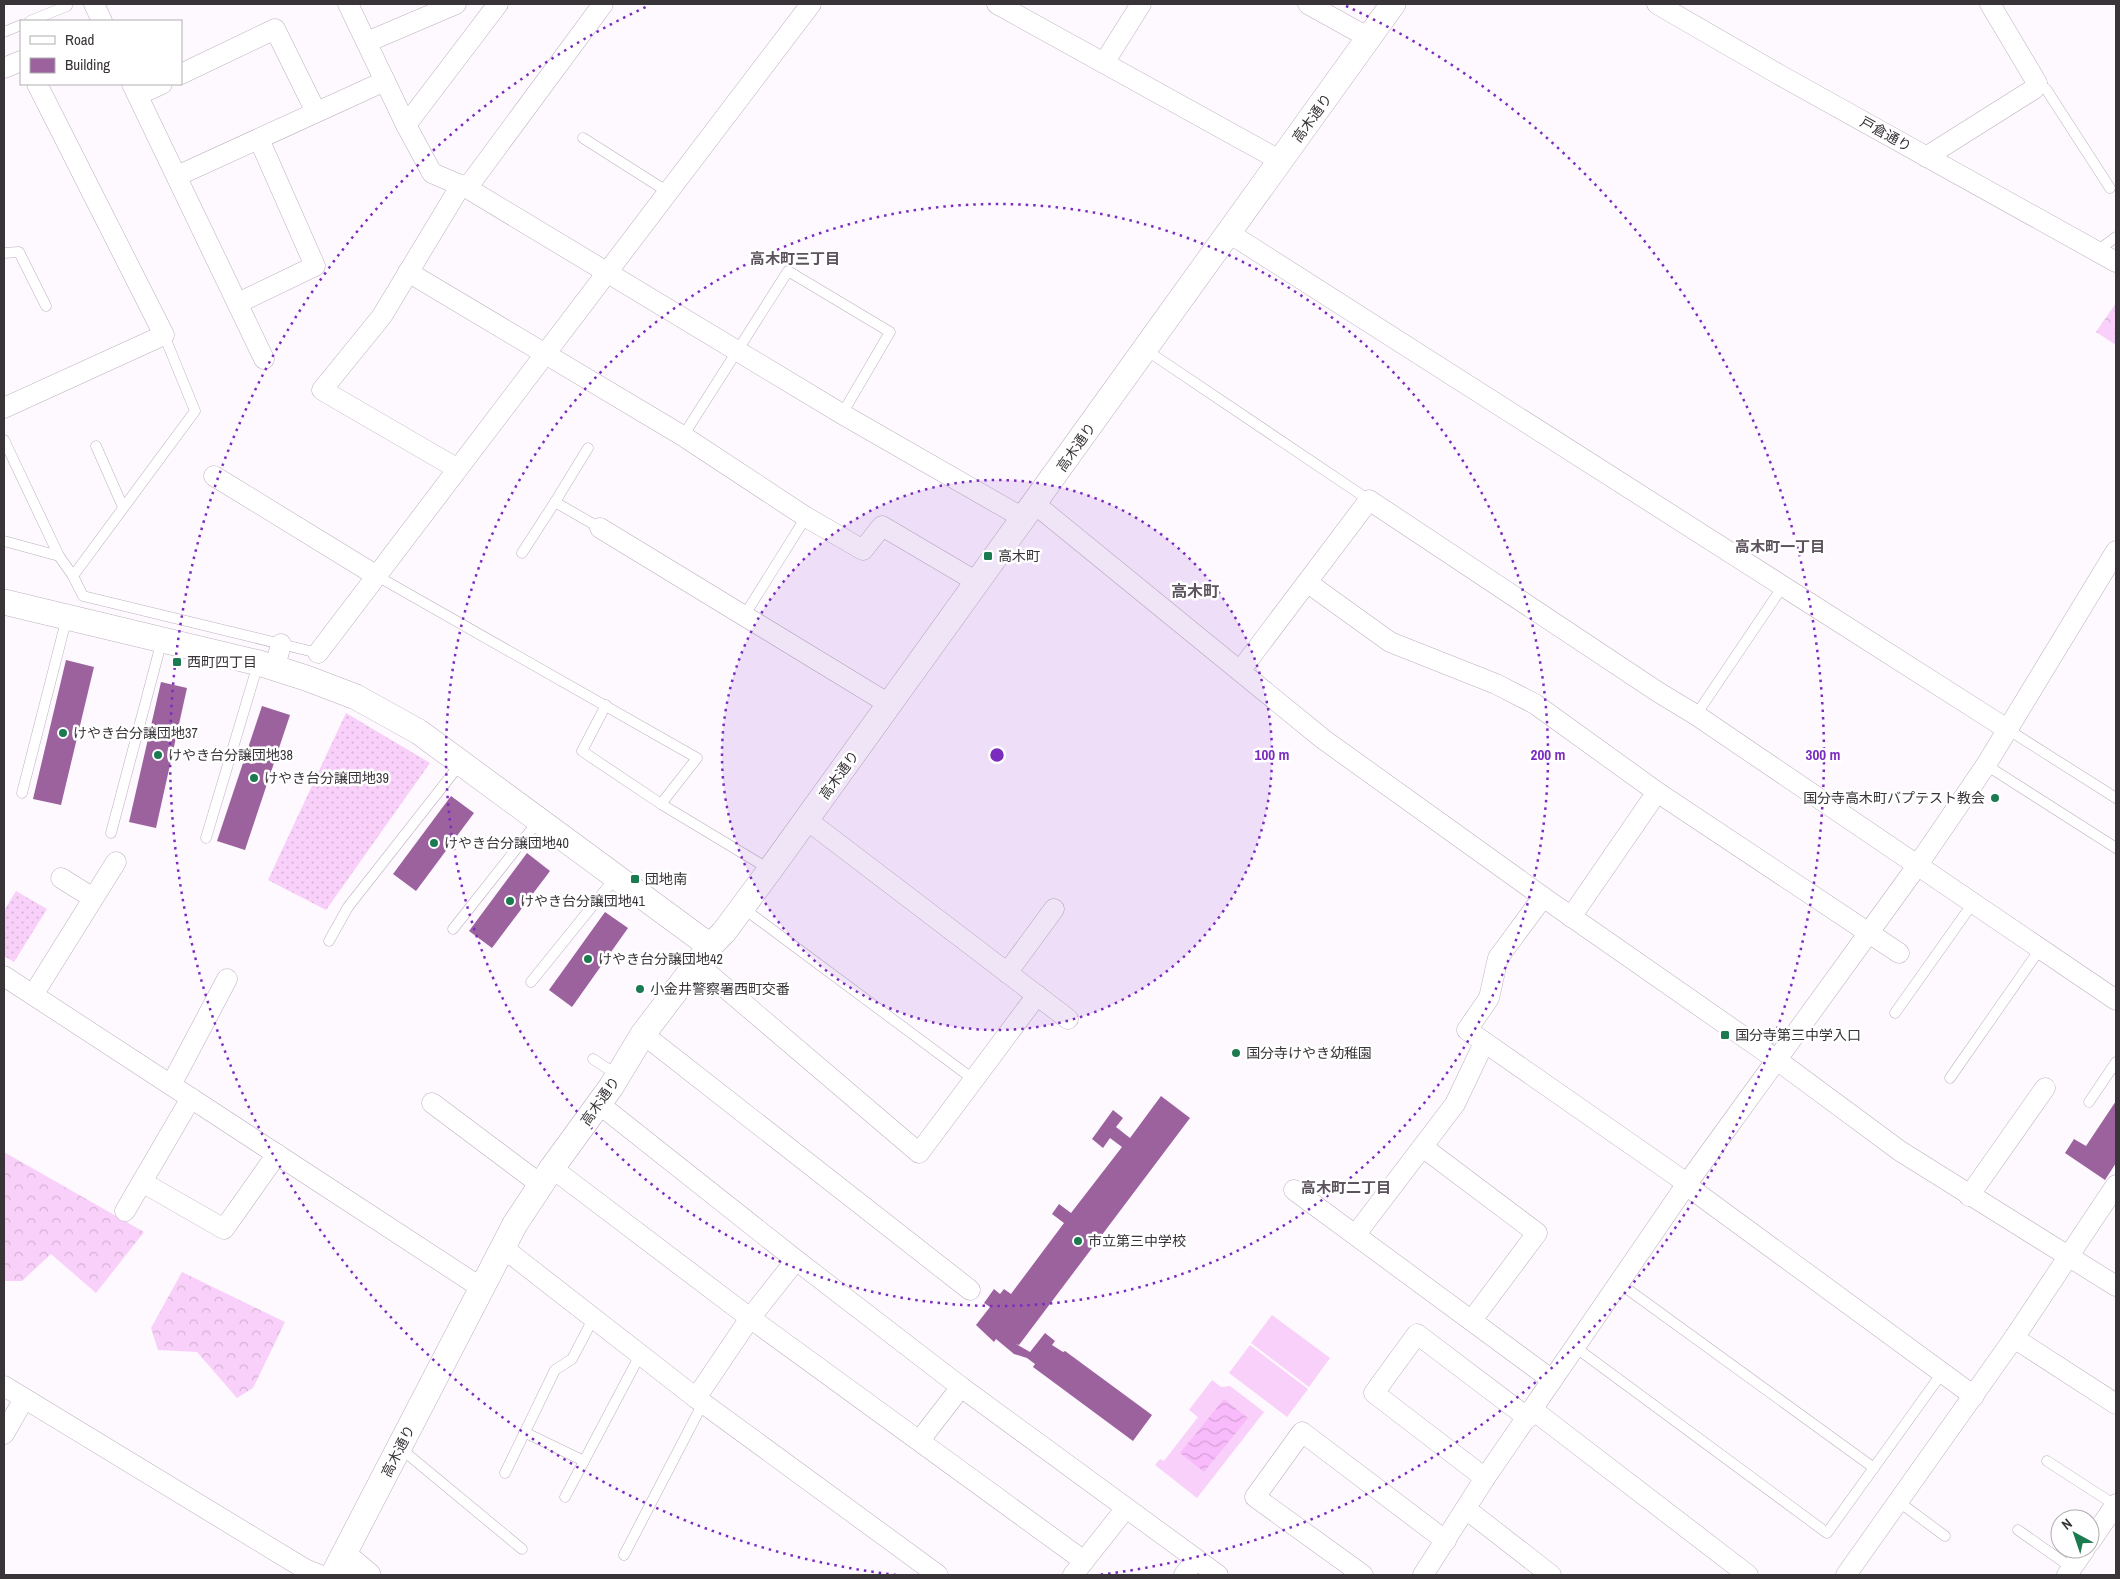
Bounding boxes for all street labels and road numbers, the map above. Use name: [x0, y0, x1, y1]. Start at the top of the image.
street label: 高木通り: [1288, 90, 1336, 146]
street label: 戸倉通り: [1857, 113, 1915, 155]
street label: 高木通り: [1053, 419, 1099, 475]
street label: 高木通り: [815, 747, 863, 803]
street label: 高木通り: [577, 1073, 623, 1129]
street label: 高木通り: [377, 1422, 419, 1480]

